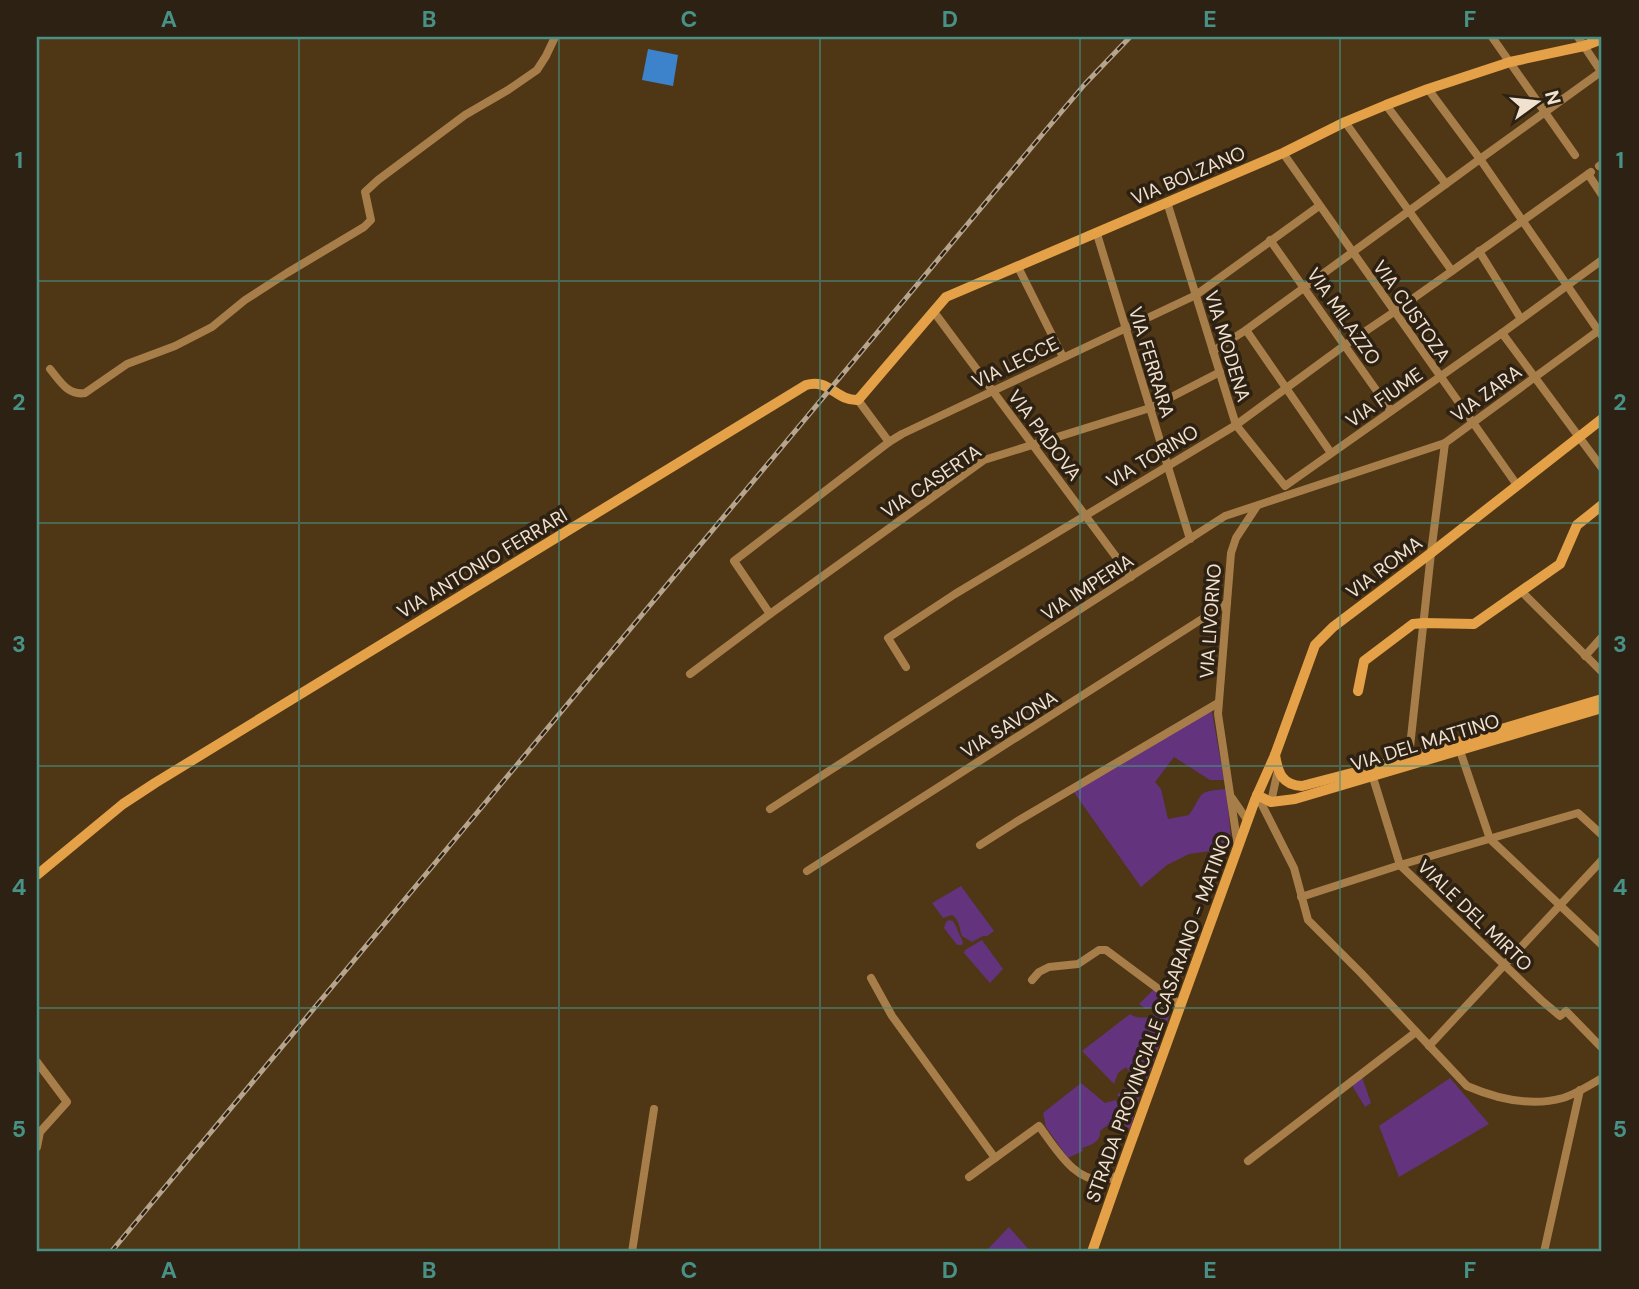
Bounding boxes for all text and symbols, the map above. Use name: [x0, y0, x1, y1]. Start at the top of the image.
text: A: [161, 4, 177, 34]
text: B: [422, 4, 436, 34]
text: C: [681, 4, 697, 34]
text: D: [942, 4, 958, 34]
text: E: [1203, 4, 1217, 34]
text: F: [1464, 4, 1477, 34]
north arrow: [1502, 66, 1572, 136]
text: N: [1539, 88, 1567, 108]
street label: VIA BOLZANO: [1127, 140, 1249, 211]
text: 1: [15, 145, 23, 175]
text: 1: [1616, 145, 1624, 175]
street label: VIA CUSTOZA: [1367, 255, 1456, 368]
street label: VIA MILAZZO: [1301, 263, 1386, 370]
street label: VIA MODENA: [1199, 287, 1256, 405]
street label: VIA FERRARA: [1123, 304, 1180, 421]
street label: VIA LECCE: [968, 331, 1063, 394]
street label: VIA ZARA: [1446, 359, 1527, 428]
street label: VIA FIUME: [1341, 362, 1428, 433]
street label: VIA PADOVA: [1002, 385, 1087, 486]
text: 2: [12, 387, 26, 417]
text: 2: [1613, 387, 1627, 417]
street label: VIA TORINO: [1102, 419, 1203, 494]
street label: VIA CASERTA: [876, 439, 986, 524]
street label: VIA ANTONIO FERRARI: [392, 503, 572, 624]
street label: VIA ROMA: [1341, 530, 1428, 604]
street label: VIA IMPERIA: [1036, 548, 1139, 627]
street label: VIA LIVORNO: [1194, 563, 1227, 679]
text: 3: [12, 629, 26, 659]
text: 3: [1613, 629, 1627, 659]
street label: VIA SAVONA: [956, 685, 1063, 764]
street label: VIA DEL MATTINO: [1348, 708, 1503, 777]
street label: STRADA PROVINCIALE CASARANO - MATINO: [1080, 831, 1237, 1206]
street label: VIALE DEL MIRTO: [1412, 854, 1538, 977]
text: 4: [12, 872, 27, 902]
text: 4: [1613, 872, 1628, 902]
text: 5: [12, 1114, 26, 1144]
text: 5: [1613, 1114, 1627, 1144]
text: A: [161, 1255, 177, 1285]
text: B: [422, 1255, 436, 1285]
text: C: [681, 1255, 697, 1285]
text: D: [942, 1255, 958, 1285]
text: E: [1203, 1255, 1217, 1285]
text: F: [1464, 1255, 1477, 1285]

